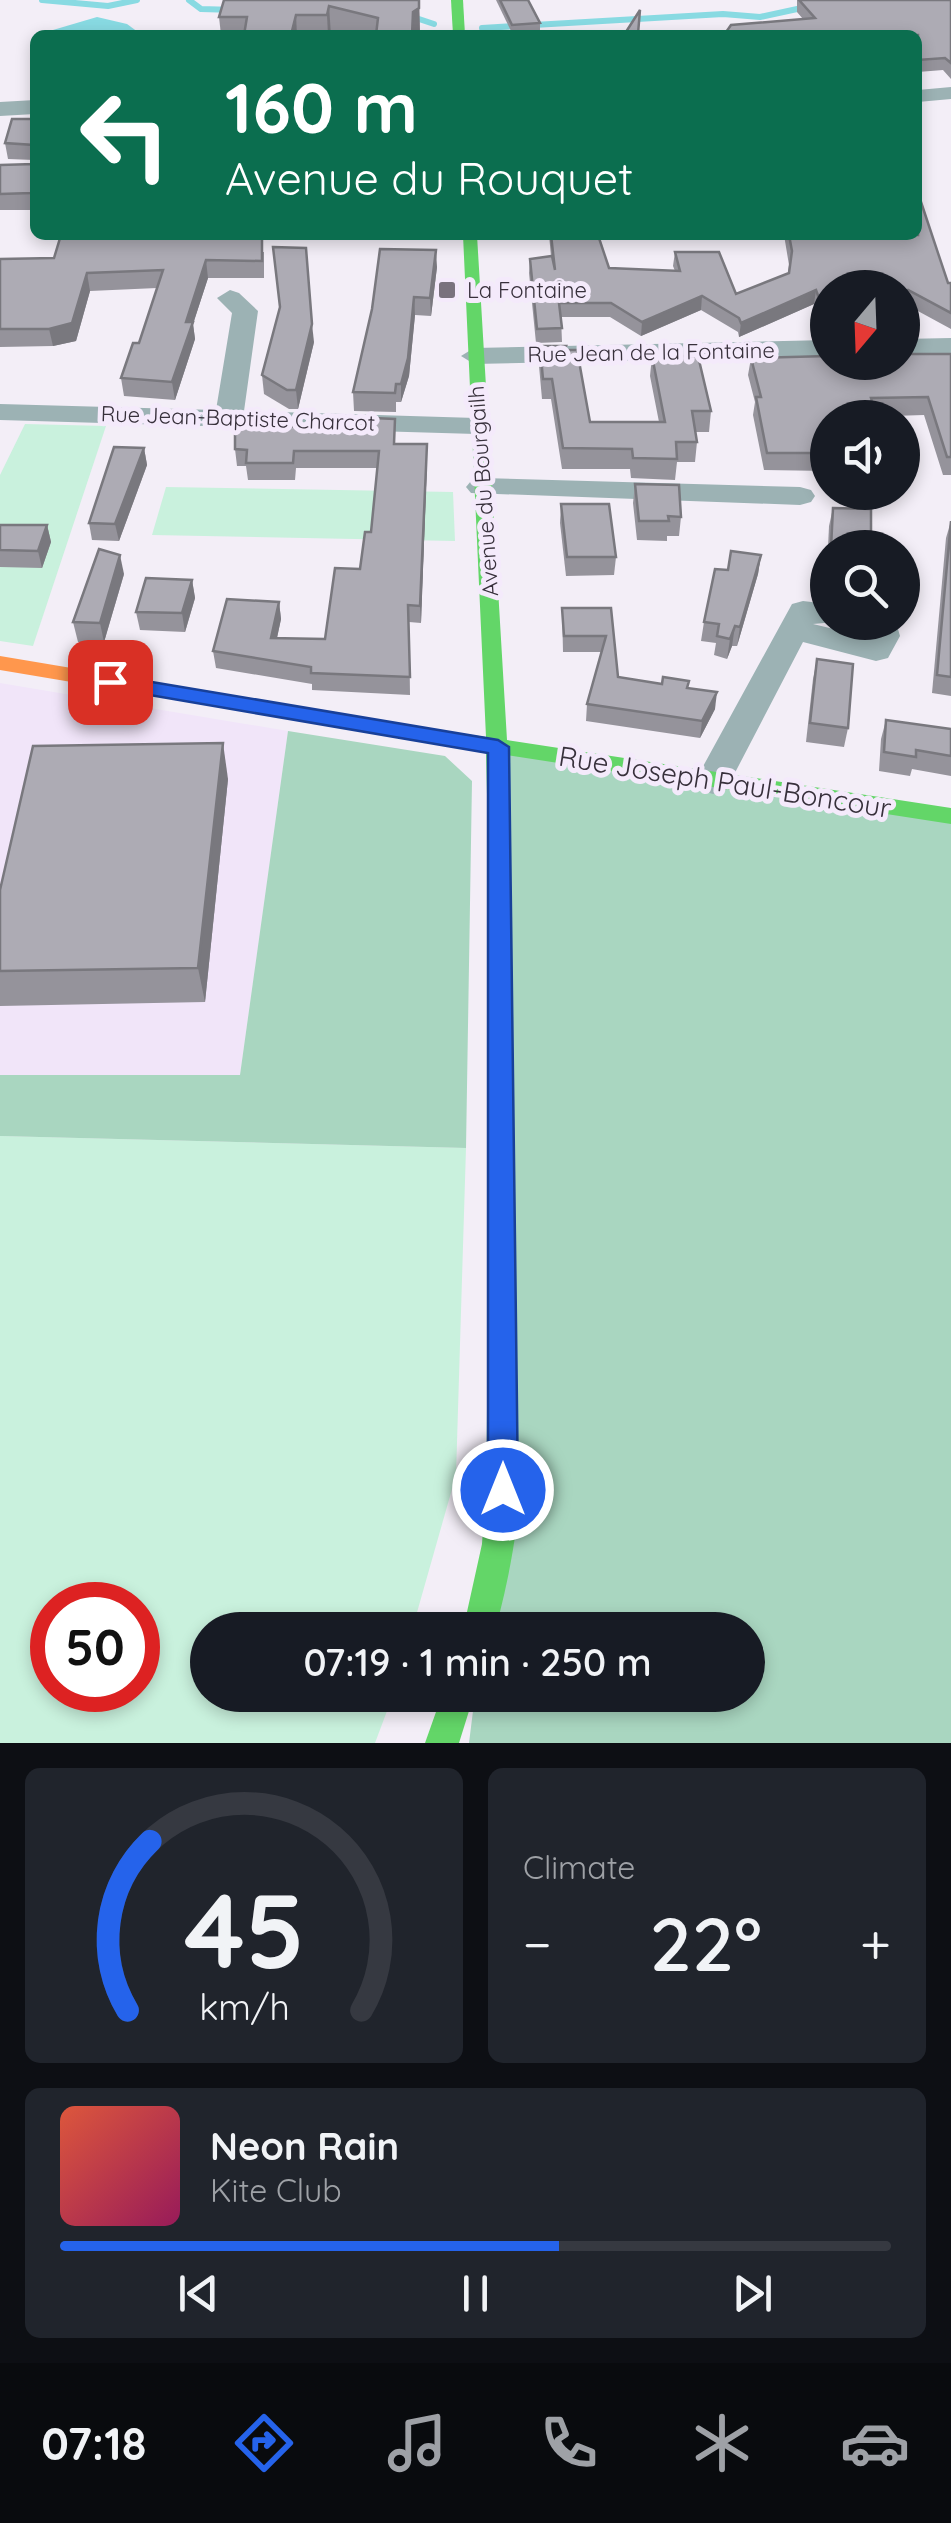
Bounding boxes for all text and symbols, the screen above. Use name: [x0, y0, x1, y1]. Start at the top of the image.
text: 160 m: [225, 63, 418, 151]
icon: left: [60, 70, 190, 200]
text: Avenue du Rouquet: [225, 150, 633, 206]
north arrow: [810, 270, 920, 380]
map controls: [810, 270, 920, 640]
place label: La Fontaine: [467, 276, 587, 304]
marker: La Fontaine: [436, 279, 458, 301]
street label: Rue Jean de la Fontaine: [527, 336, 775, 368]
street label: Avenue du Bourgailh: [462, 385, 504, 597]
street label: Rue Jean-Baptiste Charcot: [100, 399, 376, 437]
button: sound: [810, 400, 920, 510]
button: search: [810, 530, 920, 640]
pin: [68, 640, 153, 725]
icon: arrive: [83, 655, 138, 710]
street label: Rue Joseph Paul-Boncour: [556, 738, 894, 825]
position arrow: [451, 1438, 555, 1542]
speed limit sign: 50: [30, 1582, 160, 1712]
text: 07:19 · 1 min · 250 m: [303, 1638, 652, 1686]
text: Climate: [523, 1847, 635, 1887]
text: 45: [183, 1864, 305, 1994]
text: 22°: [650, 1896, 762, 1990]
text: −: [523, 1909, 552, 1978]
text: +: [860, 1909, 891, 1978]
text: km/h: [199, 1984, 289, 2029]
text: Neon Rain: [210, 2122, 399, 2170]
text: Kite Club: [210, 2170, 342, 2210]
icon: previous: [171, 2266, 226, 2321]
icon: pause: [448, 2266, 503, 2321]
icon: next: [725, 2266, 780, 2321]
icon: directions: [229, 2408, 299, 2478]
icon: music: [382, 2408, 452, 2478]
icon: phone: [534, 2408, 604, 2478]
icon: climate: [687, 2408, 757, 2478]
icon: car: [840, 2408, 910, 2478]
text: 07:18: [41, 2415, 146, 2471]

